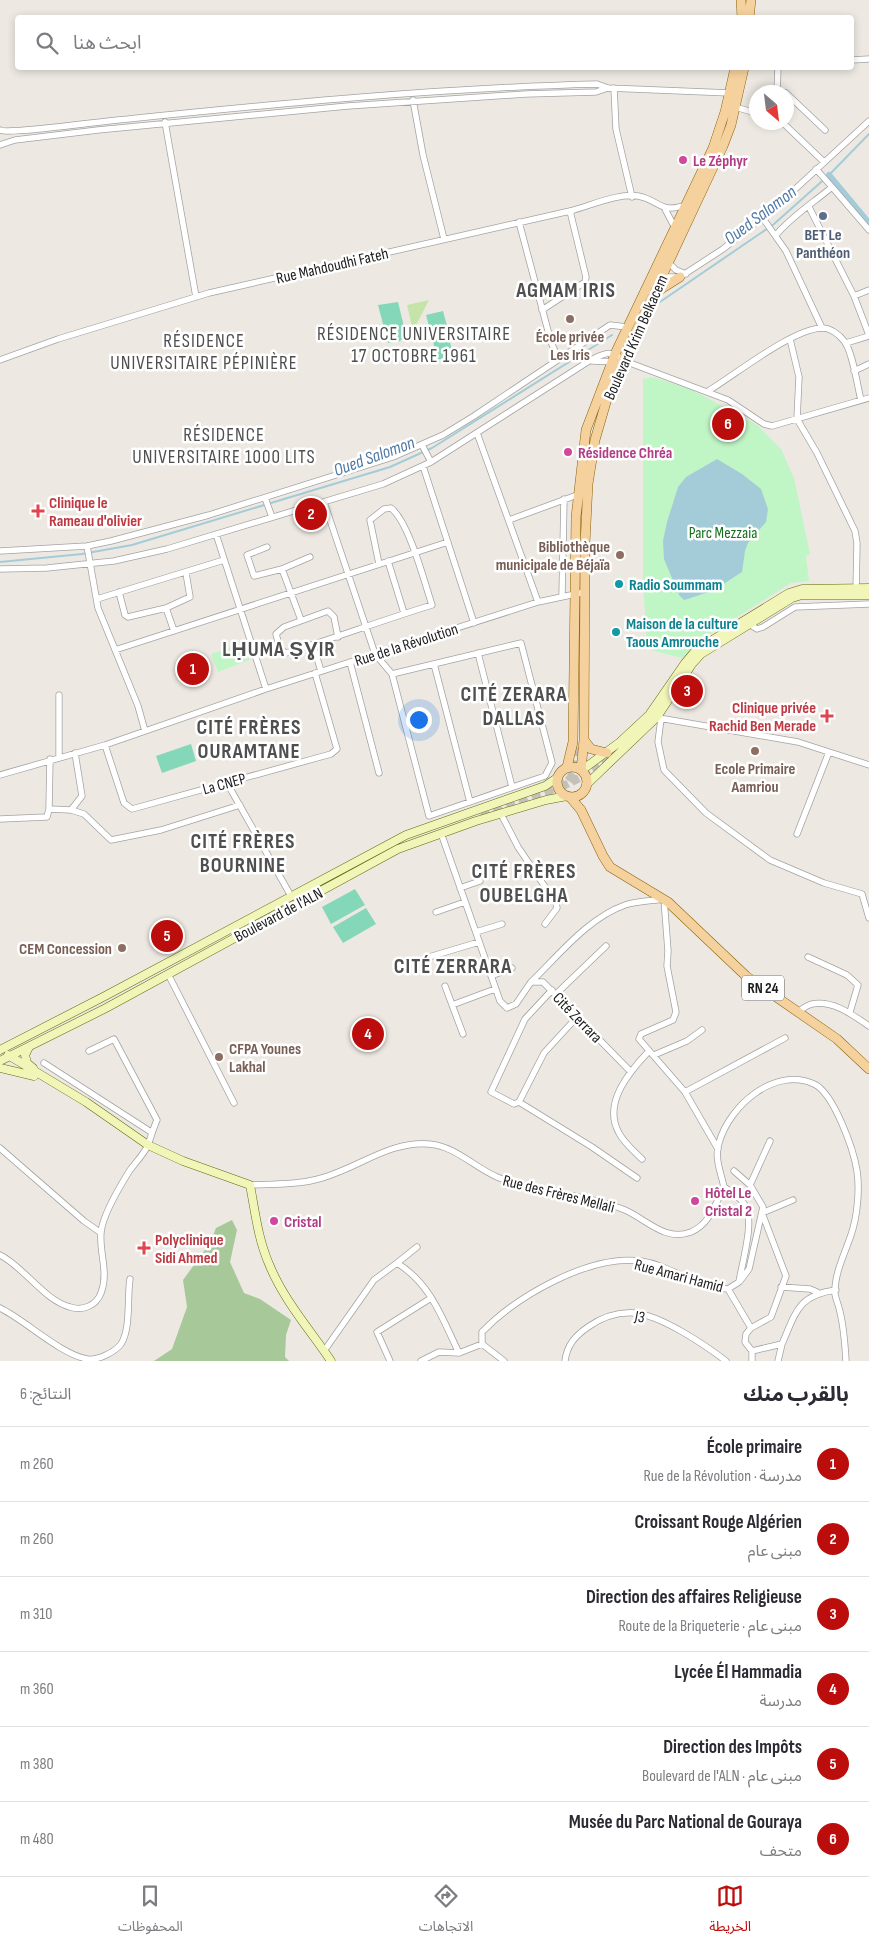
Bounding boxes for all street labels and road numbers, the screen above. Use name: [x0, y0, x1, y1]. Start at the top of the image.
street label: Rue Mahdoudhi Fateh: [274, 244, 390, 289]
street label: Boulevard Krim Belkacem: [600, 272, 672, 403]
street label: Rue de la Révolution: [352, 620, 461, 671]
street label: La CNEP: [201, 770, 248, 799]
street label: Boulevard de l'ALN: [231, 884, 326, 947]
road number: RN 24: [742, 976, 784, 1000]
street label: Cité Zerrara: [548, 989, 606, 1047]
street label: Rue des Frères Mellali: [501, 1171, 617, 1218]
street label: Rue Amari Hamid: [632, 1256, 725, 1297]
street label: J3: [632, 1307, 646, 1328]

